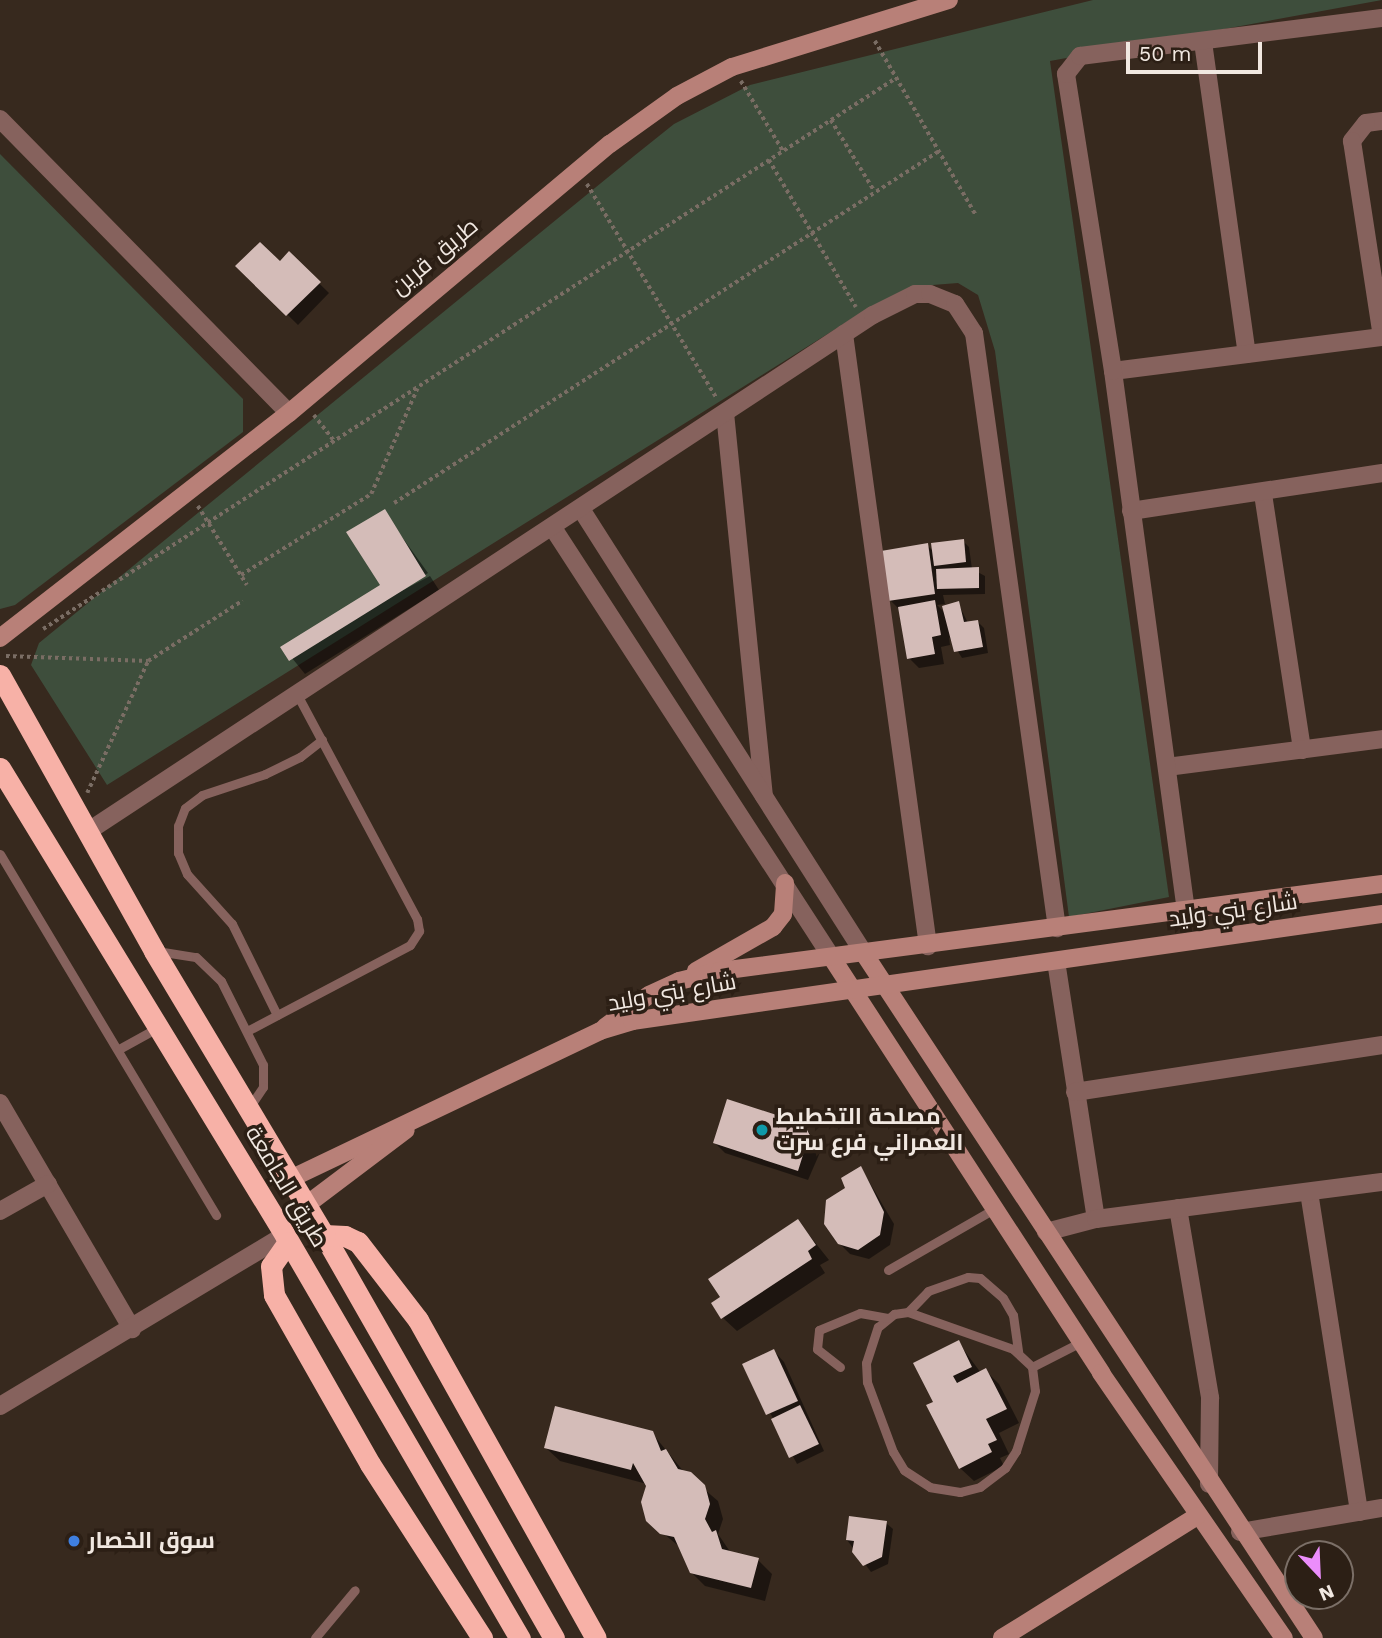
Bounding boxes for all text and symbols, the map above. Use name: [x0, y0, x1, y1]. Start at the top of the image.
scale bar: [1130, 28, 1266, 72]
text: 50 m: [1139, 41, 1191, 66]
street label: طريق قرين: [386, 213, 484, 301]
street label: شارع بني وليد: [1167, 888, 1299, 934]
street label: شارع بني وليد: [606, 968, 738, 1018]
place label: مصلحة التخطيط العمراني فرع سرت: [776, 1103, 963, 1157]
street label: طريق الجامعة: [239, 1121, 333, 1253]
marker: مصلحة التخطيط العمراني فرع سرت: [754, 1122, 770, 1138]
place label: سوق الخصار: [88, 1527, 215, 1555]
marker: سوق الخصار: [66, 1533, 82, 1549]
north arrow: [1284, 1540, 1354, 1610]
text: N: [1316, 1580, 1338, 1606]

